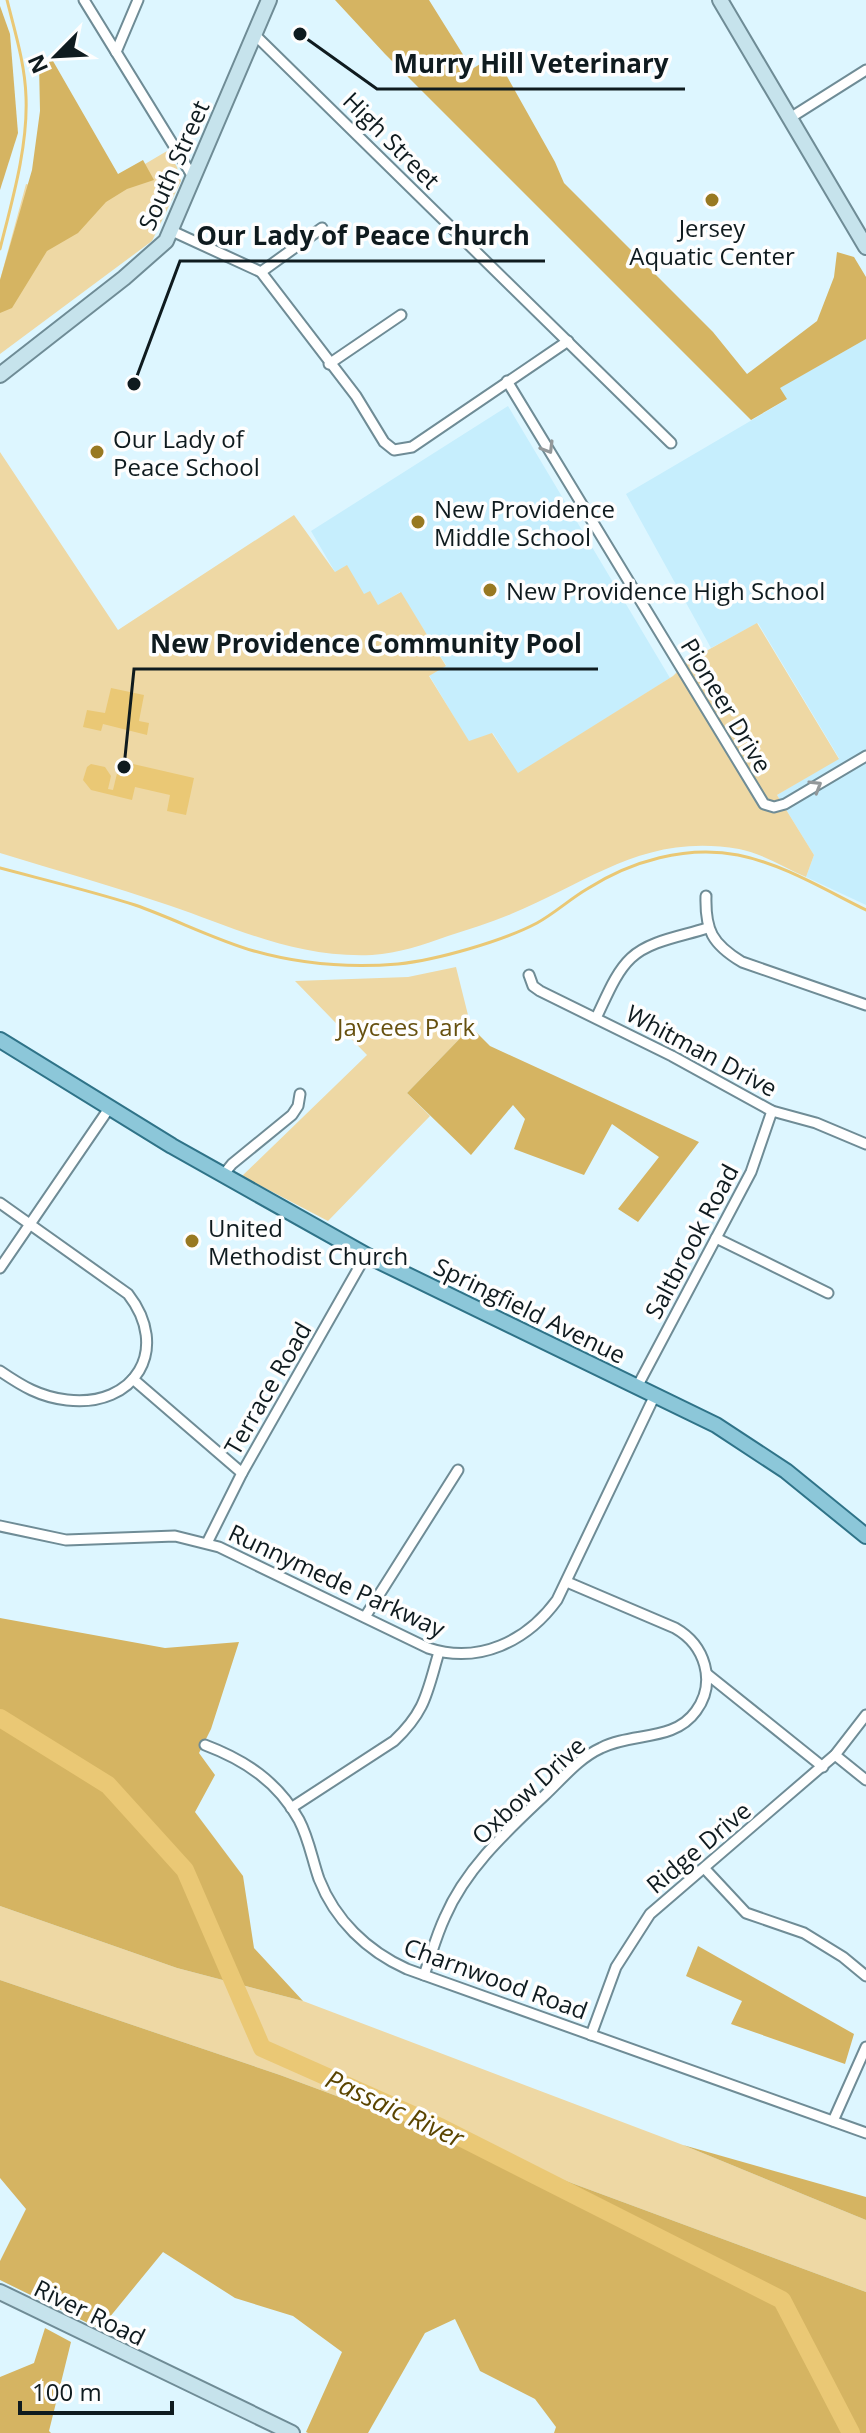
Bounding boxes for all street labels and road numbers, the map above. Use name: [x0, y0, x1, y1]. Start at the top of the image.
street label: High Street: [336, 84, 448, 196]
street label: South Street: [130, 95, 216, 235]
street label: Pioneer Drive: [674, 632, 780, 778]
street label: Whitman Drive: [621, 996, 783, 1104]
street label: Saltbrook Road: [636, 1158, 746, 1324]
street label: Springfield Avenue: [429, 1249, 631, 1371]
street label: Terrace Road: [216, 1316, 318, 1460]
street label: Runnymede Parkway: [223, 1515, 451, 1645]
street label: Oxbow Drive: [464, 1729, 592, 1851]
street label: Ridge Drive: [639, 1794, 757, 1900]
street label: Charnwood Road: [400, 1929, 592, 2027]
street label: River Road: [29, 2271, 151, 2353]

